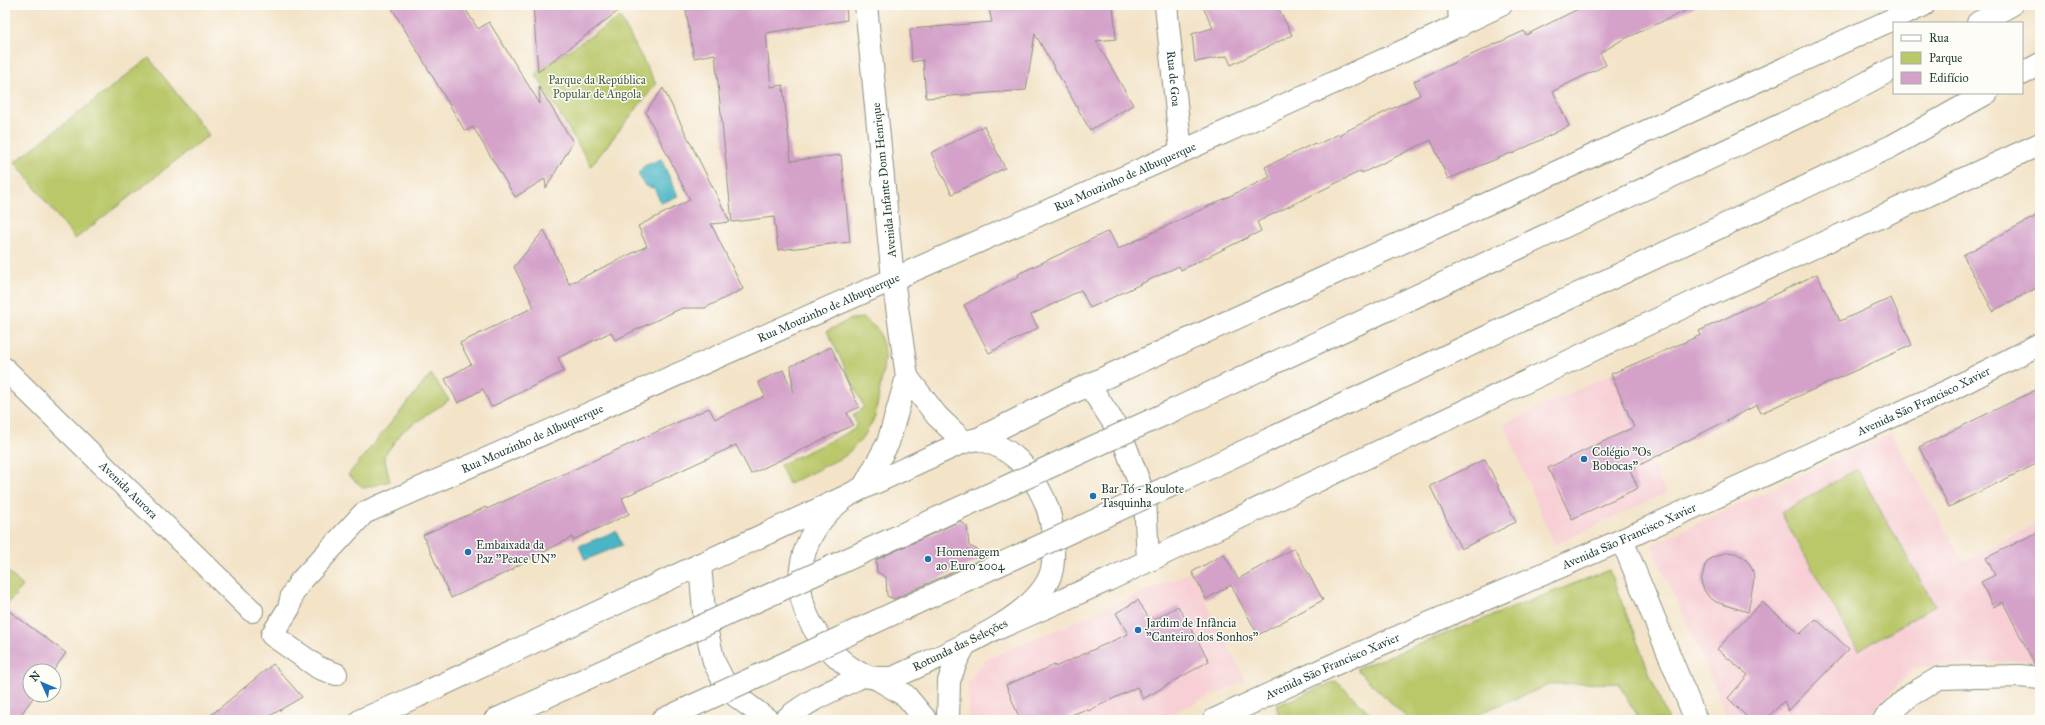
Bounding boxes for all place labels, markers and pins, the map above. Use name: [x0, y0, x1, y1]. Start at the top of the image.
place label: Colégio "Os Bobocas": [1592, 445, 1651, 473]
marker: Colégio "Os Bobocas": [1579, 454, 1589, 464]
place label: Bar Tó - Roulote Tasquinha: [1101, 482, 1184, 511]
marker: Bar Tó - Roulote Tasquinha: [1088, 491, 1098, 501]
place label: Embaixada da Paz "Peace UN": [476, 538, 556, 566]
place label: Homenagem ao Euro 2004: [936, 545, 1005, 573]
marker: Embaixada da Paz "Peace UN": [463, 547, 473, 557]
marker: Homenagem ao Euro 2004: [923, 554, 933, 564]
place label: Jardim de Infância "Canteiro dos Sonhos": [1144, 616, 1259, 644]
marker: Jardim de Infância "Canteiro dos Sonhos": [1133, 625, 1143, 635]

